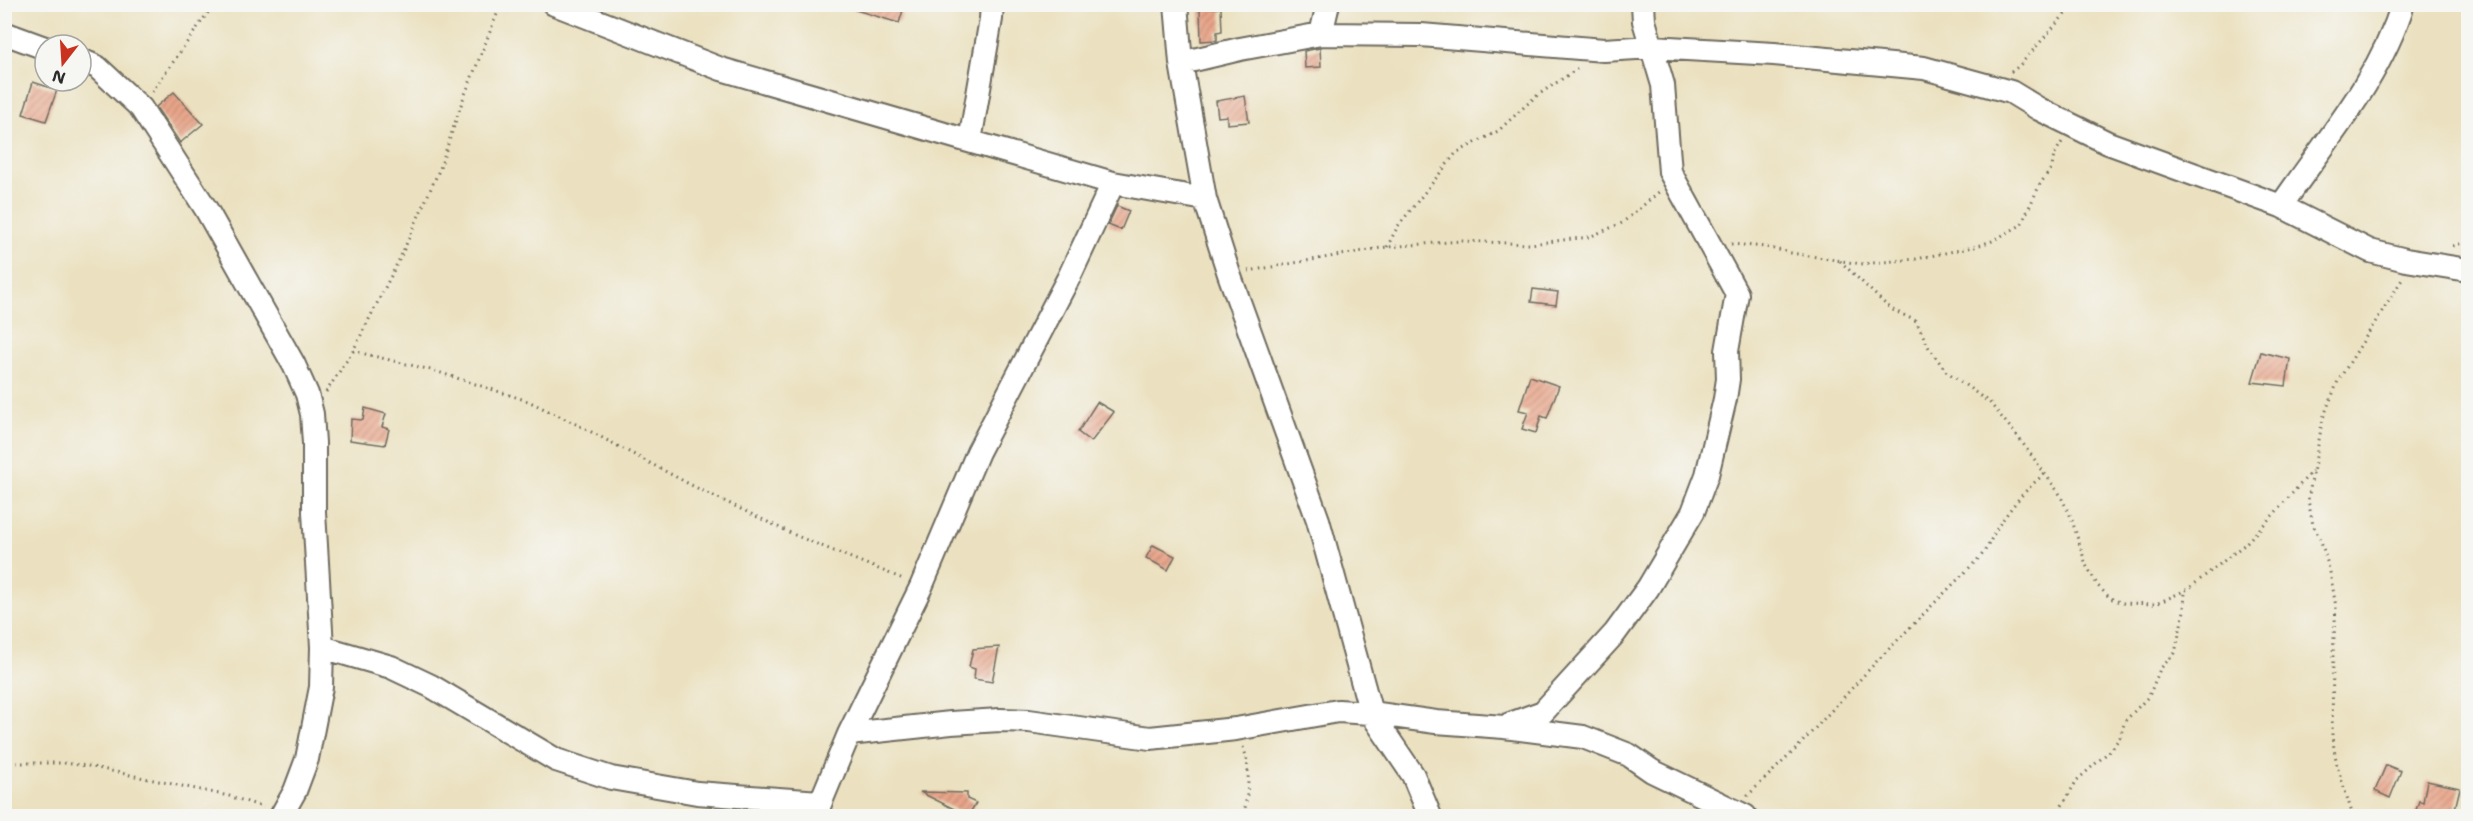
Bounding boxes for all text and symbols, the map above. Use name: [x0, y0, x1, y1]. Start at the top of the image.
north arrow: [33, 33, 93, 93]
text: N: [50, 65, 68, 89]

